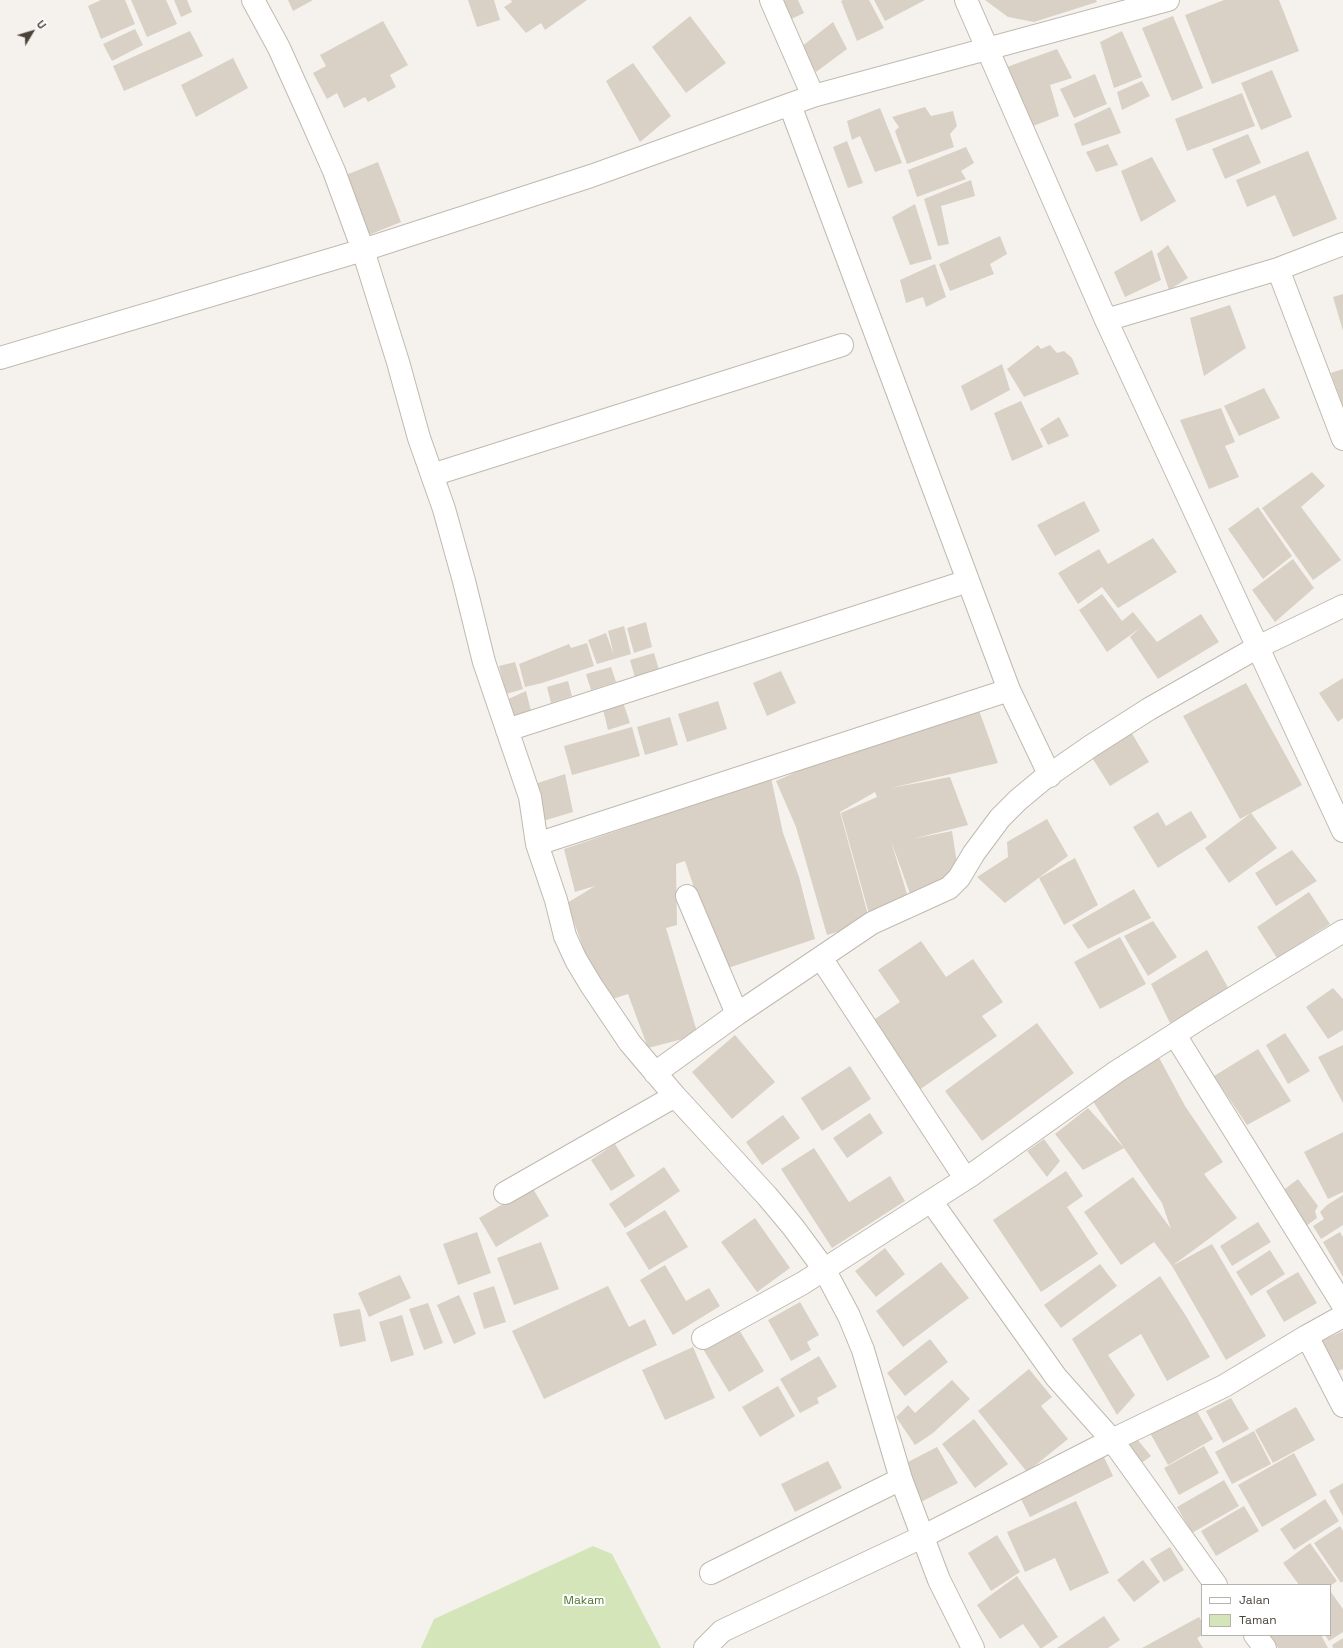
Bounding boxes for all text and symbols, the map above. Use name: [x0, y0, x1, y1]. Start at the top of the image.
north arrow: [12, 12, 52, 52]
text: U: [34, 17, 49, 32]
legend: [1201, 1584, 1331, 1636]
text: Jalan: [1239, 1592, 1270, 1608]
park label: Makam: [564, 1594, 604, 1608]
text: Taman: [1239, 1612, 1276, 1628]

